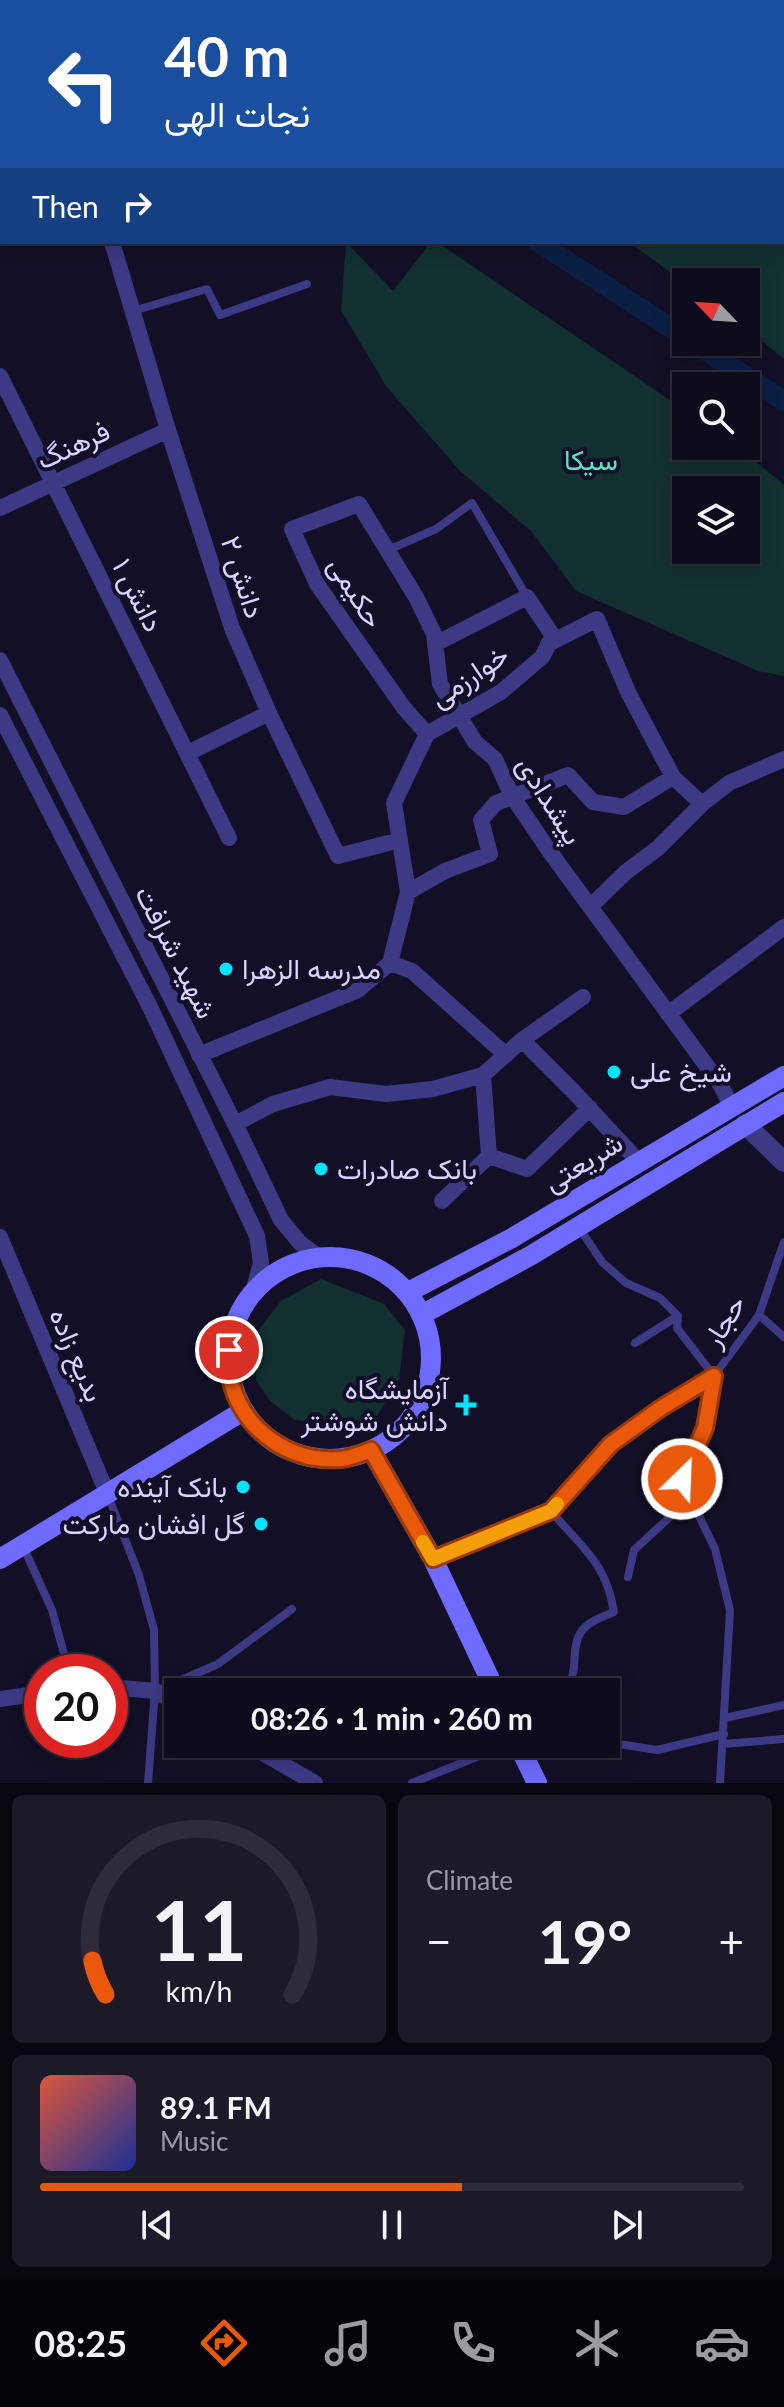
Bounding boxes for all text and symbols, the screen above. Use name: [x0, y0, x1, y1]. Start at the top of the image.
text: 40 m: [164, 22, 289, 89]
icon: left: [32, 32, 136, 136]
text: نجات الهی: [164, 91, 310, 135]
icon: right: [115, 184, 159, 228]
text: Then: [32, 188, 99, 224]
north arrow: [672, 268, 760, 356]
map controls: [672, 268, 760, 564]
button: search: [672, 372, 760, 460]
street label: فرهنگ: [31, 412, 115, 478]
park label: سیکا: [564, 442, 618, 476]
button: layers: [672, 476, 760, 564]
street label: دانش ۲: [214, 531, 273, 622]
street label: حکیمی: [321, 549, 392, 634]
street label: دانش ۱: [105, 552, 172, 637]
street label: خوارزمی: [422, 636, 516, 716]
street label: پیشدادی: [508, 749, 591, 852]
street label: شهید شرافت: [127, 879, 225, 1025]
place label: مدرسه الزهرا: [242, 951, 381, 987]
marker: مدرسه الزهرا: [217, 960, 235, 978]
place label: شیخ علی: [630, 1054, 732, 1092]
marker: شیخ علی: [605, 1063, 623, 1081]
street label: شریعتی: [537, 1124, 629, 1200]
place label: بانک صادرات: [337, 1151, 477, 1187]
marker: بانک صادرات: [312, 1160, 330, 1178]
street label: حجار: [694, 1288, 754, 1355]
street label: بدیع زاده: [39, 1303, 113, 1408]
pin: [195, 1316, 263, 1384]
icon: arrive: [207, 1328, 251, 1372]
place label: آزمایشگاه دانش شوشتر: [300, 1371, 451, 1439]
marker: آزمایشگاه دانش شوشتر: [455, 1394, 477, 1416]
position arrow: [640, 1437, 724, 1521]
place label: بانک آینده: [117, 1469, 227, 1504]
marker: بانک آینده: [234, 1478, 252, 1496]
place label: گل افشان مارکت: [63, 1506, 245, 1542]
marker: گل افشان مارکت: [252, 1515, 270, 1533]
speed limit sign: 20: [24, 1654, 128, 1758]
text: 08:26 · 1 min · 260 m: [251, 1700, 533, 1736]
text: Climate: [426, 1864, 513, 1896]
text: 11: [151, 1879, 247, 1979]
text: 19°: [538, 1905, 632, 1977]
text: −: [426, 1915, 452, 1967]
text: +: [718, 1915, 744, 1967]
text: km/h: [166, 1974, 232, 2008]
text: 89.1 FM: [160, 2089, 272, 2125]
text: Music: [160, 2125, 228, 2157]
icon: previous: [135, 2203, 179, 2247]
icon: pause: [370, 2203, 414, 2247]
icon: next: [605, 2203, 649, 2247]
icon: directions: [196, 2315, 252, 2371]
icon: music: [320, 2315, 376, 2371]
icon: phone: [445, 2315, 501, 2371]
icon: climate: [569, 2315, 625, 2371]
icon: car: [694, 2315, 750, 2371]
text: 08:25: [34, 2321, 127, 2365]

